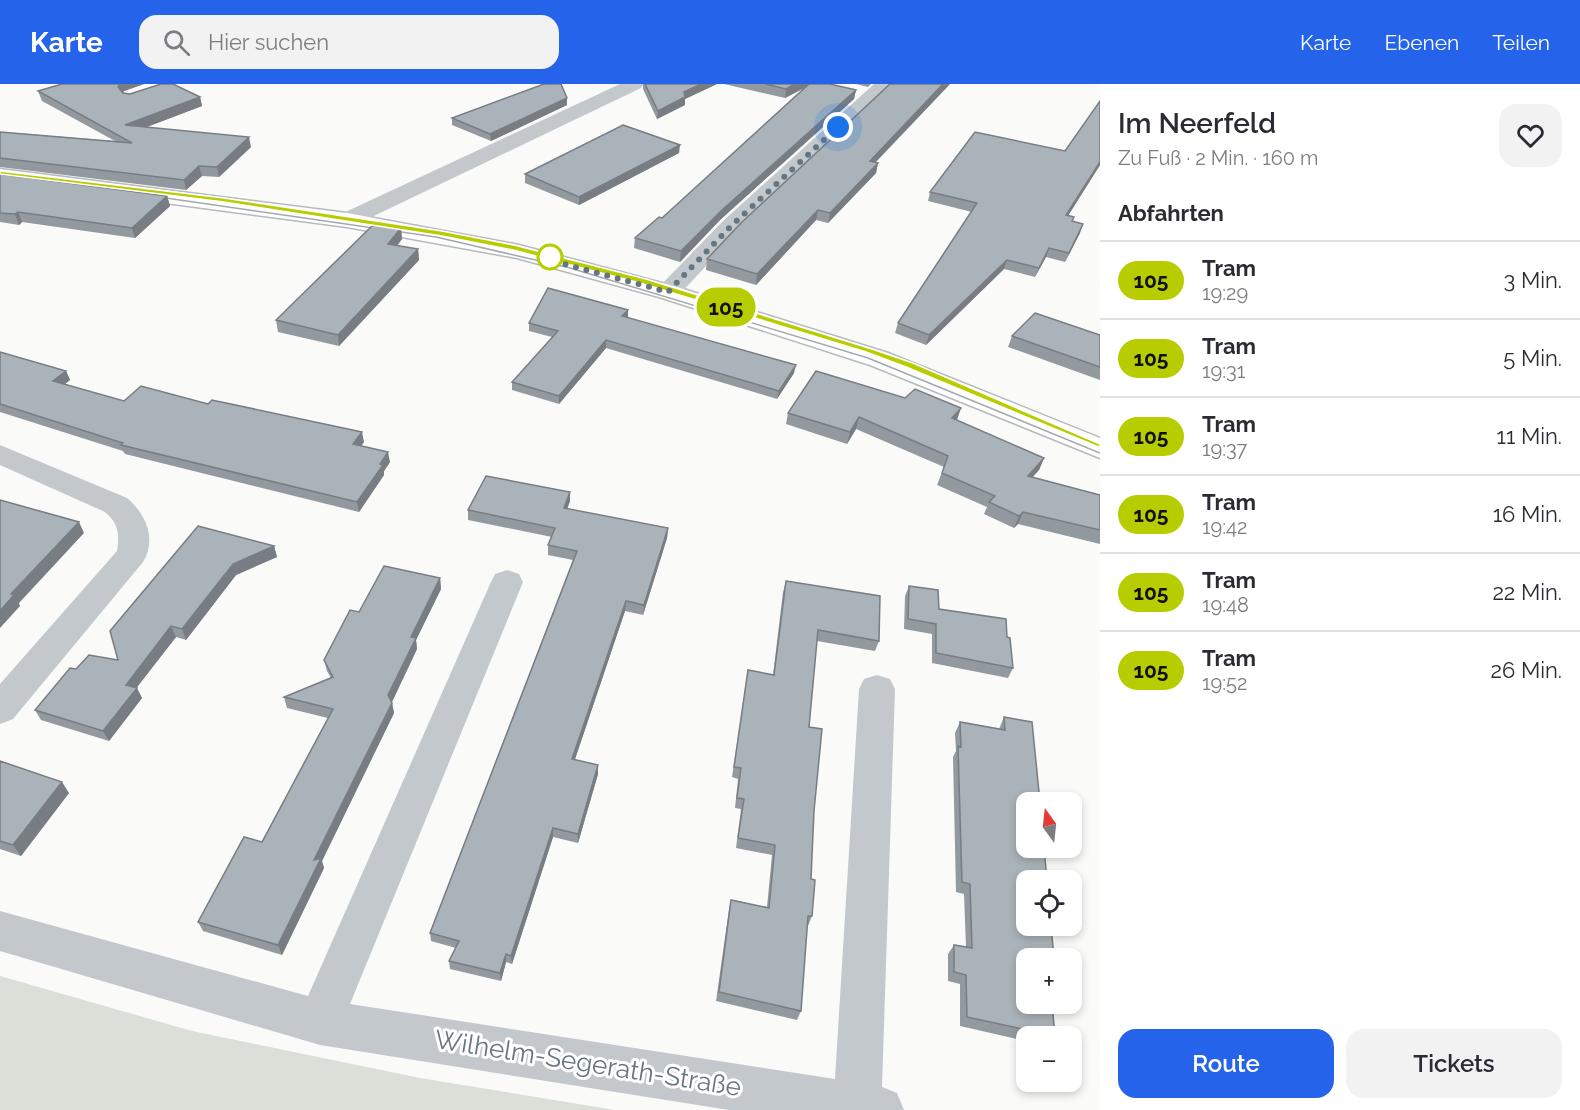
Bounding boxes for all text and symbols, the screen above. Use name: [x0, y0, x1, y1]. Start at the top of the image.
search box: [139, 15, 559, 69]
text: Karte: [30, 26, 103, 59]
icon: search: [160, 26, 193, 59]
text: Hier suchen: [208, 29, 329, 55]
text: Karte: [1300, 30, 1351, 55]
text: Ebenen: [1384, 30, 1459, 55]
text: Teilen: [1492, 30, 1550, 55]
button: heart: [1499, 104, 1562, 167]
text: Im Neerfeld: [1118, 107, 1276, 140]
your location: [823, 112, 853, 142]
text: Zu Fuß · 2 Min. · 160 m: [1118, 146, 1318, 170]
text: Abfahrten: [1118, 200, 1224, 226]
unlabelled marker: [537, 244, 563, 270]
text: Tram: [1202, 255, 1256, 281]
text: 3 Min.: [1504, 267, 1562, 293]
text: 105: [1134, 268, 1168, 293]
text: 19:29: [1202, 281, 1248, 305]
line badge: 105: [692, 288, 760, 326]
text: 105: [709, 295, 743, 320]
text: Tram: [1202, 333, 1256, 359]
text: 5 Min.: [1503, 345, 1562, 371]
text: 105: [1134, 346, 1168, 371]
text: 19:31: [1202, 359, 1245, 383]
text: Tram: [1202, 411, 1256, 437]
text: 11 Min.: [1496, 423, 1562, 449]
text: 105: [1134, 424, 1168, 449]
text: 19:37: [1202, 437, 1247, 461]
text: Tram: [1202, 489, 1256, 515]
text: 16 Min.: [1493, 501, 1562, 527]
text: 105: [1134, 502, 1168, 527]
text: 19:42: [1202, 515, 1247, 539]
text: Tram: [1202, 567, 1256, 593]
text: 22 Min.: [1492, 579, 1562, 605]
text: 105: [1134, 580, 1168, 605]
text: 19:48: [1202, 593, 1249, 617]
text: Tram: [1202, 645, 1256, 671]
text: 26 Min.: [1491, 657, 1562, 683]
text: 105: [1134, 658, 1168, 683]
text: 19:52: [1202, 671, 1247, 695]
north arrow: [1016, 792, 1082, 858]
map controls: [1016, 792, 1082, 1092]
button: locate: [1016, 870, 1082, 936]
button: +: [1016, 948, 1082, 1014]
street label: Wilhelm-Segerath-Straße: [433, 1024, 743, 1102]
button: −: [1016, 1026, 1082, 1092]
button: Route: [1118, 1029, 1334, 1098]
button: Tickets: [1346, 1029, 1562, 1098]

